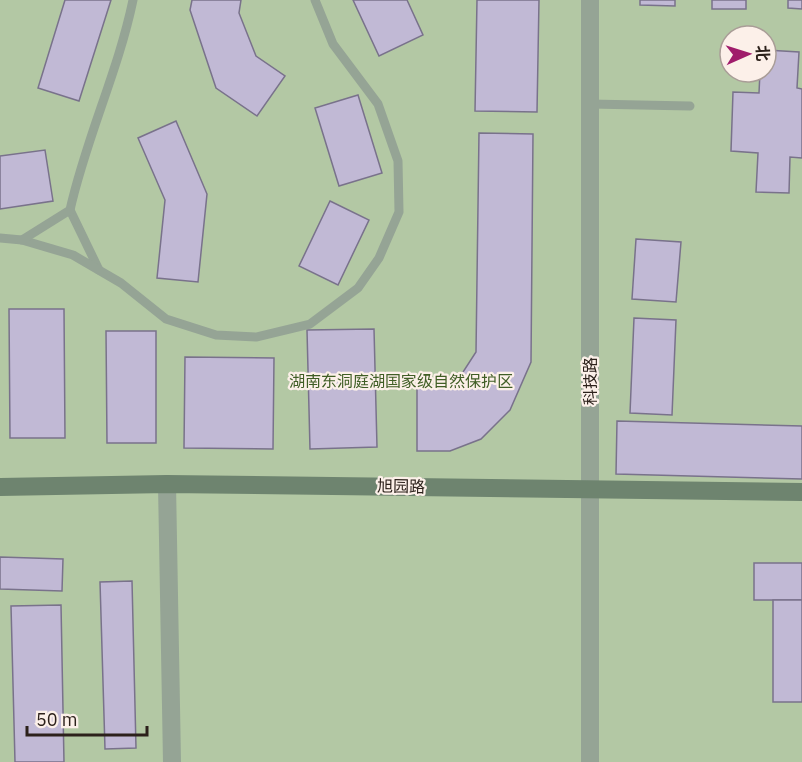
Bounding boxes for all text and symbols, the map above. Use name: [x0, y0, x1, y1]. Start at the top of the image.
north arrow: [718, 24, 778, 84]
text: 北: [753, 45, 773, 62]
street label: 科技路: [580, 357, 600, 405]
park label: 湖南东洞庭湖国家级自然保护区: [289, 371, 513, 391]
street label: 旭园路: [377, 476, 425, 496]
scale bar: [27, 699, 147, 737]
text: 50 m: [36, 708, 78, 731]

